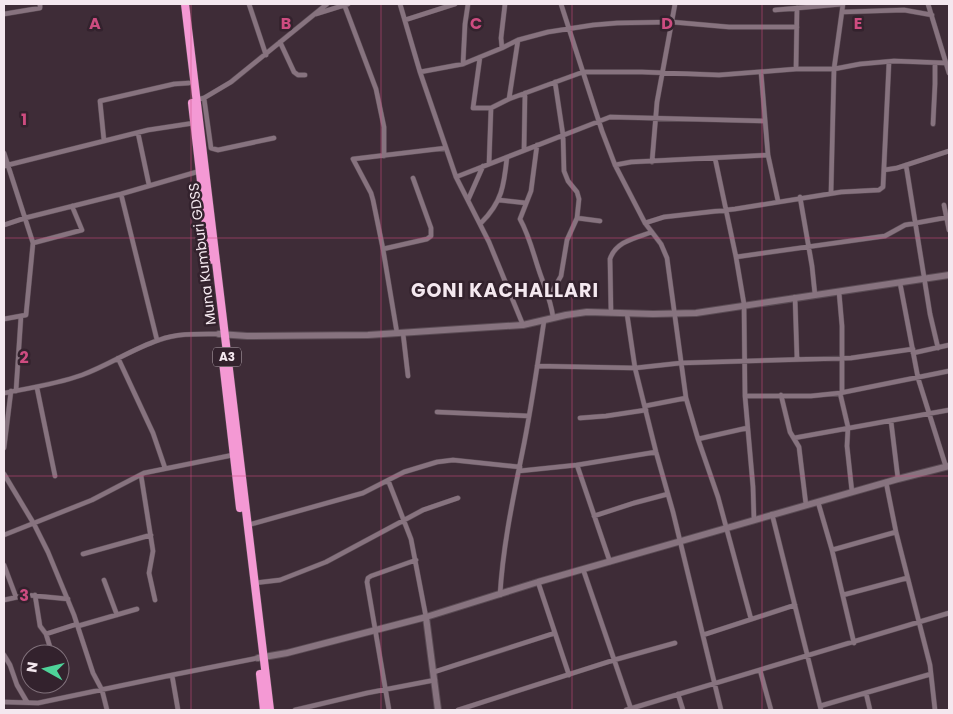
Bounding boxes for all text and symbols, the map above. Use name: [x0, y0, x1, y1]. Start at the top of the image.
text: A: [89, 12, 101, 35]
text: B: [281, 12, 291, 35]
text: C: [470, 12, 482, 35]
text: D: [661, 12, 673, 35]
text: E: [854, 12, 862, 35]
text: 1: [21, 108, 27, 131]
street label: Muna Kumburi GDSS: [183, 182, 221, 326]
district label: GONI KACHALLARI: [411, 277, 599, 304]
text: 2: [19, 346, 29, 369]
road number: A3: [213, 348, 241, 367]
text: 3: [19, 584, 29, 607]
north arrow: [20, 644, 70, 694]
text: N: [21, 661, 43, 674]

